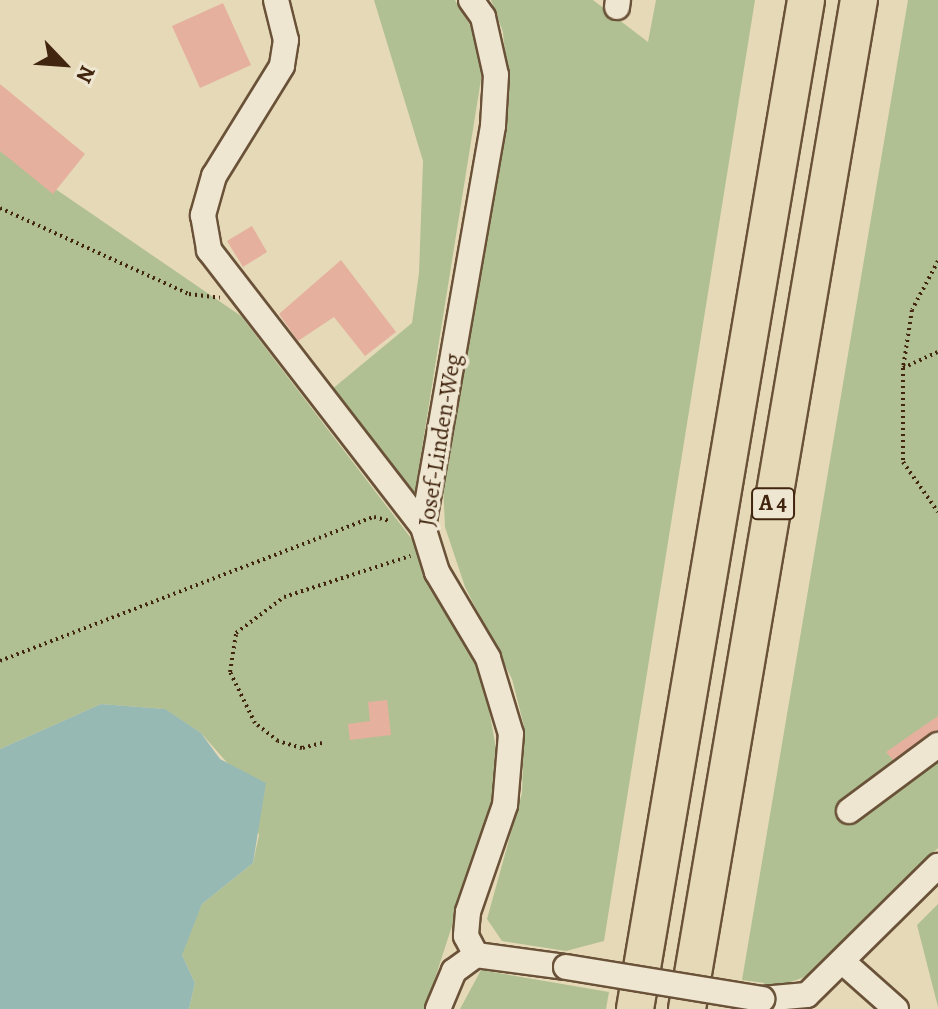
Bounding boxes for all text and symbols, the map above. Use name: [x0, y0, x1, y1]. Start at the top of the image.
north arrow: [24, 24, 104, 104]
text: N: [69, 61, 103, 88]
street label: Josef-Linden-Weg: [412, 351, 468, 529]
road number: A 4: [751, 486, 795, 522]

